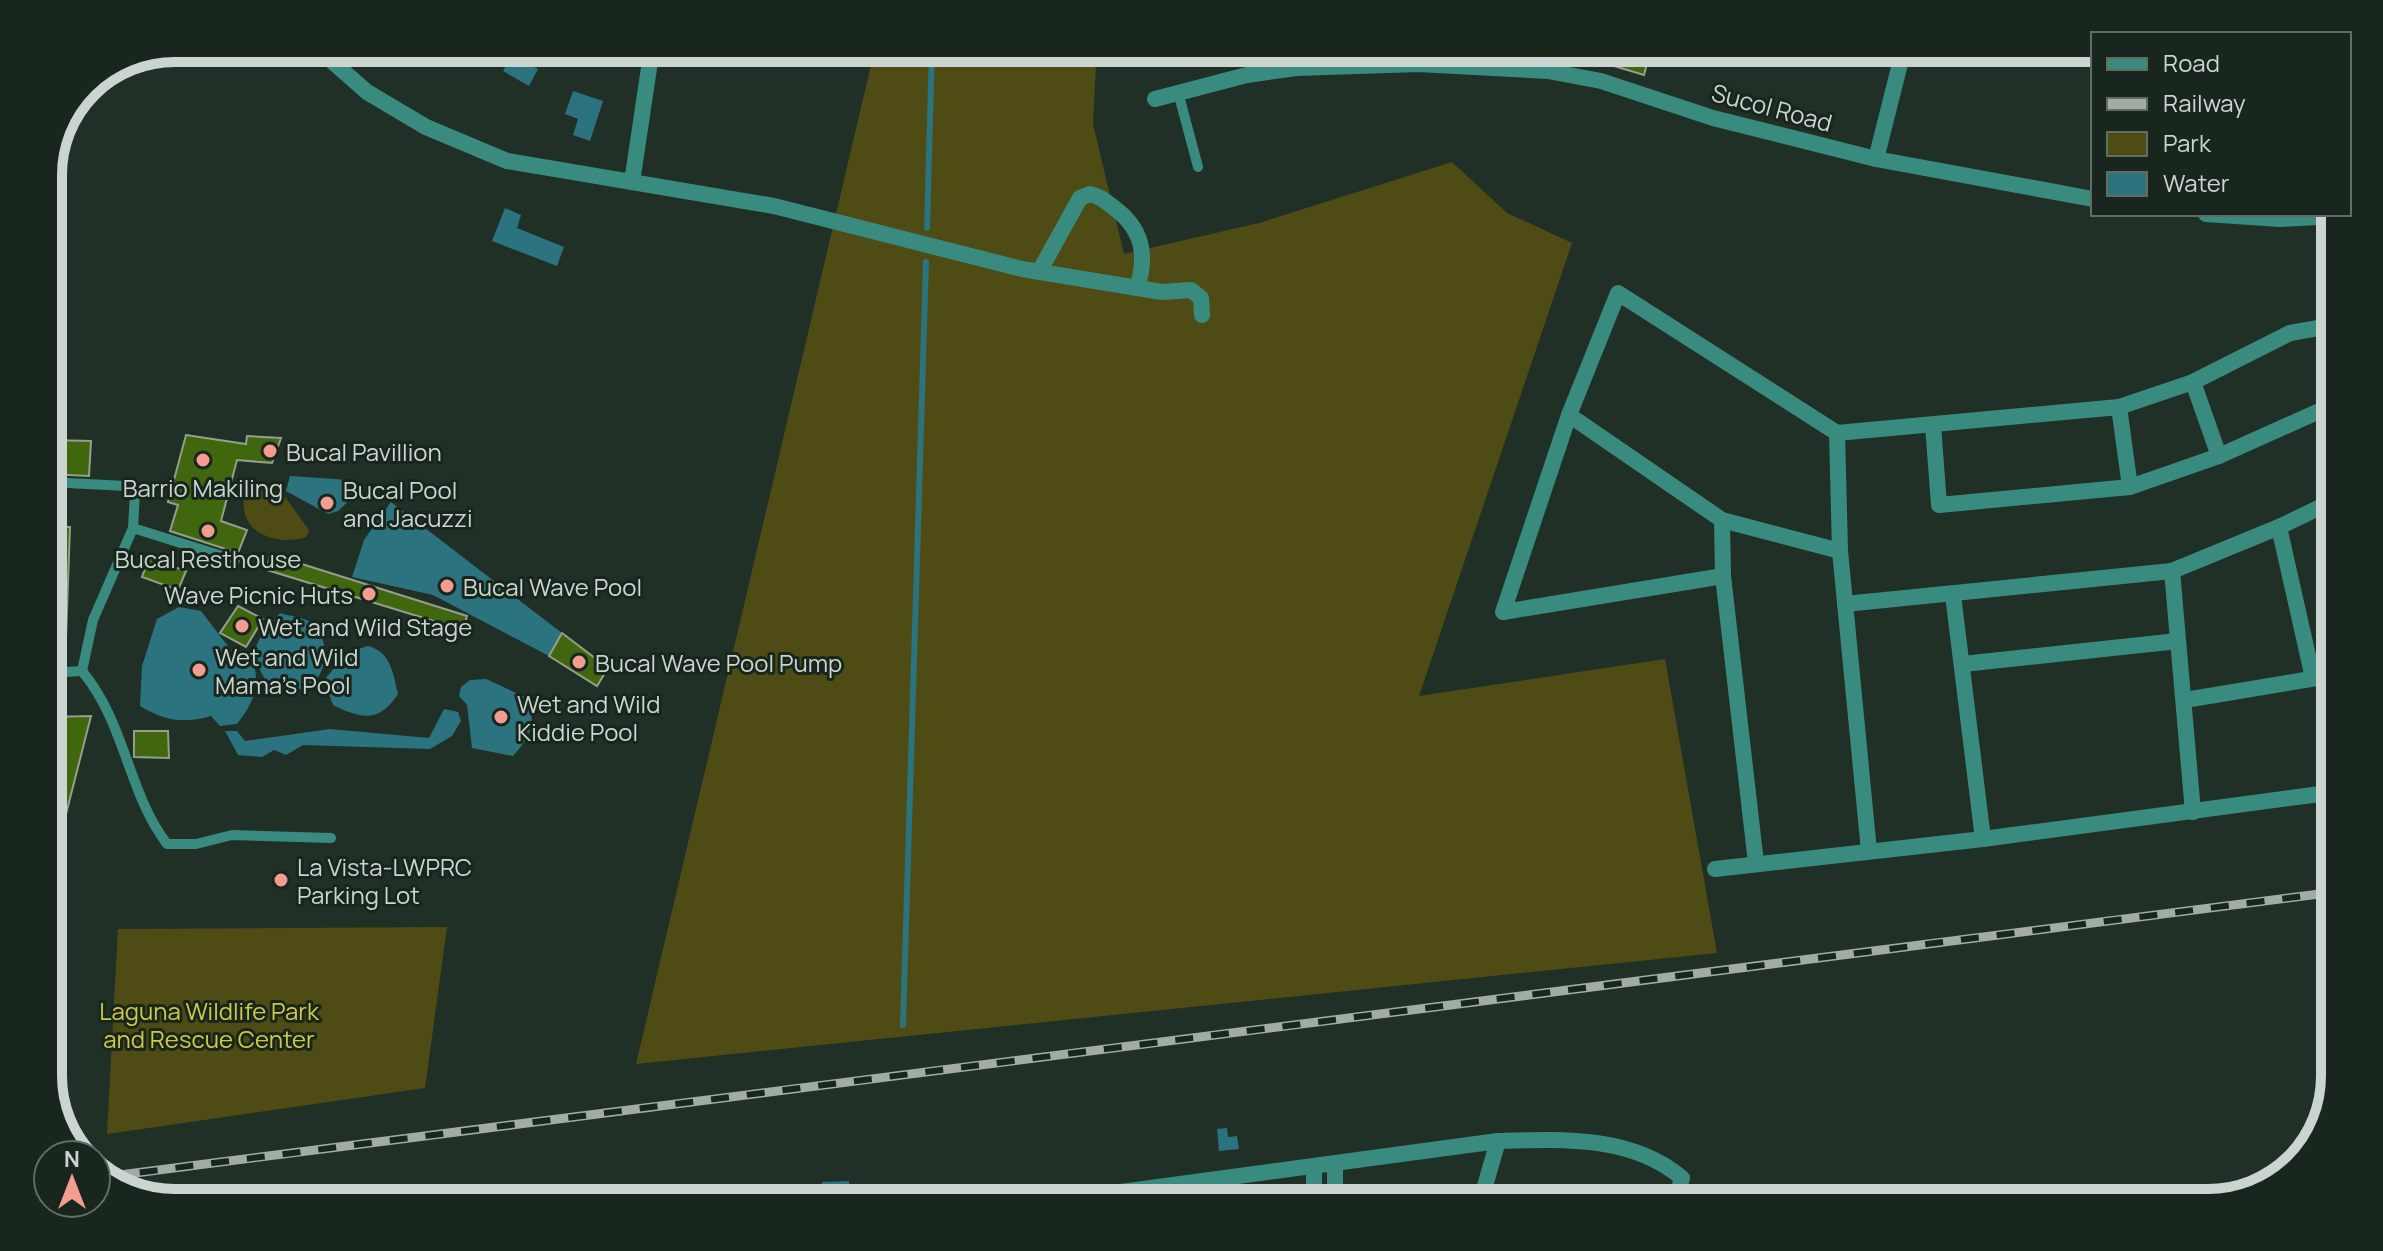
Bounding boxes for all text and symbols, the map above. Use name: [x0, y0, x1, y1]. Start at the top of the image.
legend: [2091, 32, 2351, 216]
text: Road: [2163, 46, 2220, 79]
street label: Sucol Road: [1708, 75, 1836, 139]
text: Railway: [2163, 86, 2246, 119]
text: Park: [2163, 126, 2212, 159]
text: Water: [2163, 166, 2230, 199]
place label: Bucal Pavillion: [286, 435, 442, 468]
marker: Bucal Pavillion: [261, 442, 279, 460]
marker: Barrio Makiling: [194, 451, 212, 469]
place label: Barrio Makiling: [123, 471, 283, 504]
place label: Bucal Pool and Jacuzzi: [343, 473, 473, 534]
marker: Bucal Pool and Jacuzzi: [318, 494, 336, 512]
marker: Bucal Resthouse: [199, 522, 217, 540]
place label: Bucal Resthouse: [115, 542, 301, 575]
place label: Bucal Wave Pool: [463, 570, 642, 603]
marker: Bucal Wave Pool: [438, 577, 456, 595]
place label: Wave Picnic Huts: [164, 578, 353, 611]
marker: Wave Picnic Huts: [360, 585, 378, 603]
place label: Wet and Wild Stage: [258, 610, 472, 643]
marker: Wet and Wild Stage: [233, 617, 251, 635]
place label: Wet and Wild Mama's Pool: [215, 640, 358, 701]
place label: Bucal Wave Pool Pump: [595, 646, 842, 679]
marker: Bucal Wave Pool Pump: [570, 653, 588, 671]
marker: Wet and Wild Mama's Pool: [190, 661, 208, 679]
place label: Wet and Wild Kiddie Pool: [517, 687, 660, 748]
marker: Wet and Wild Kiddie Pool: [492, 708, 510, 726]
place label: La Vista-LWPRC Parking Lot: [297, 850, 472, 911]
marker: La Vista-LWPRC Parking Lot: [272, 871, 290, 889]
park label: Laguna Wildlife Park and Rescue Center: [99, 994, 320, 1055]
north arrow: [32, 1139, 112, 1219]
text: N: [64, 1144, 80, 1174]

